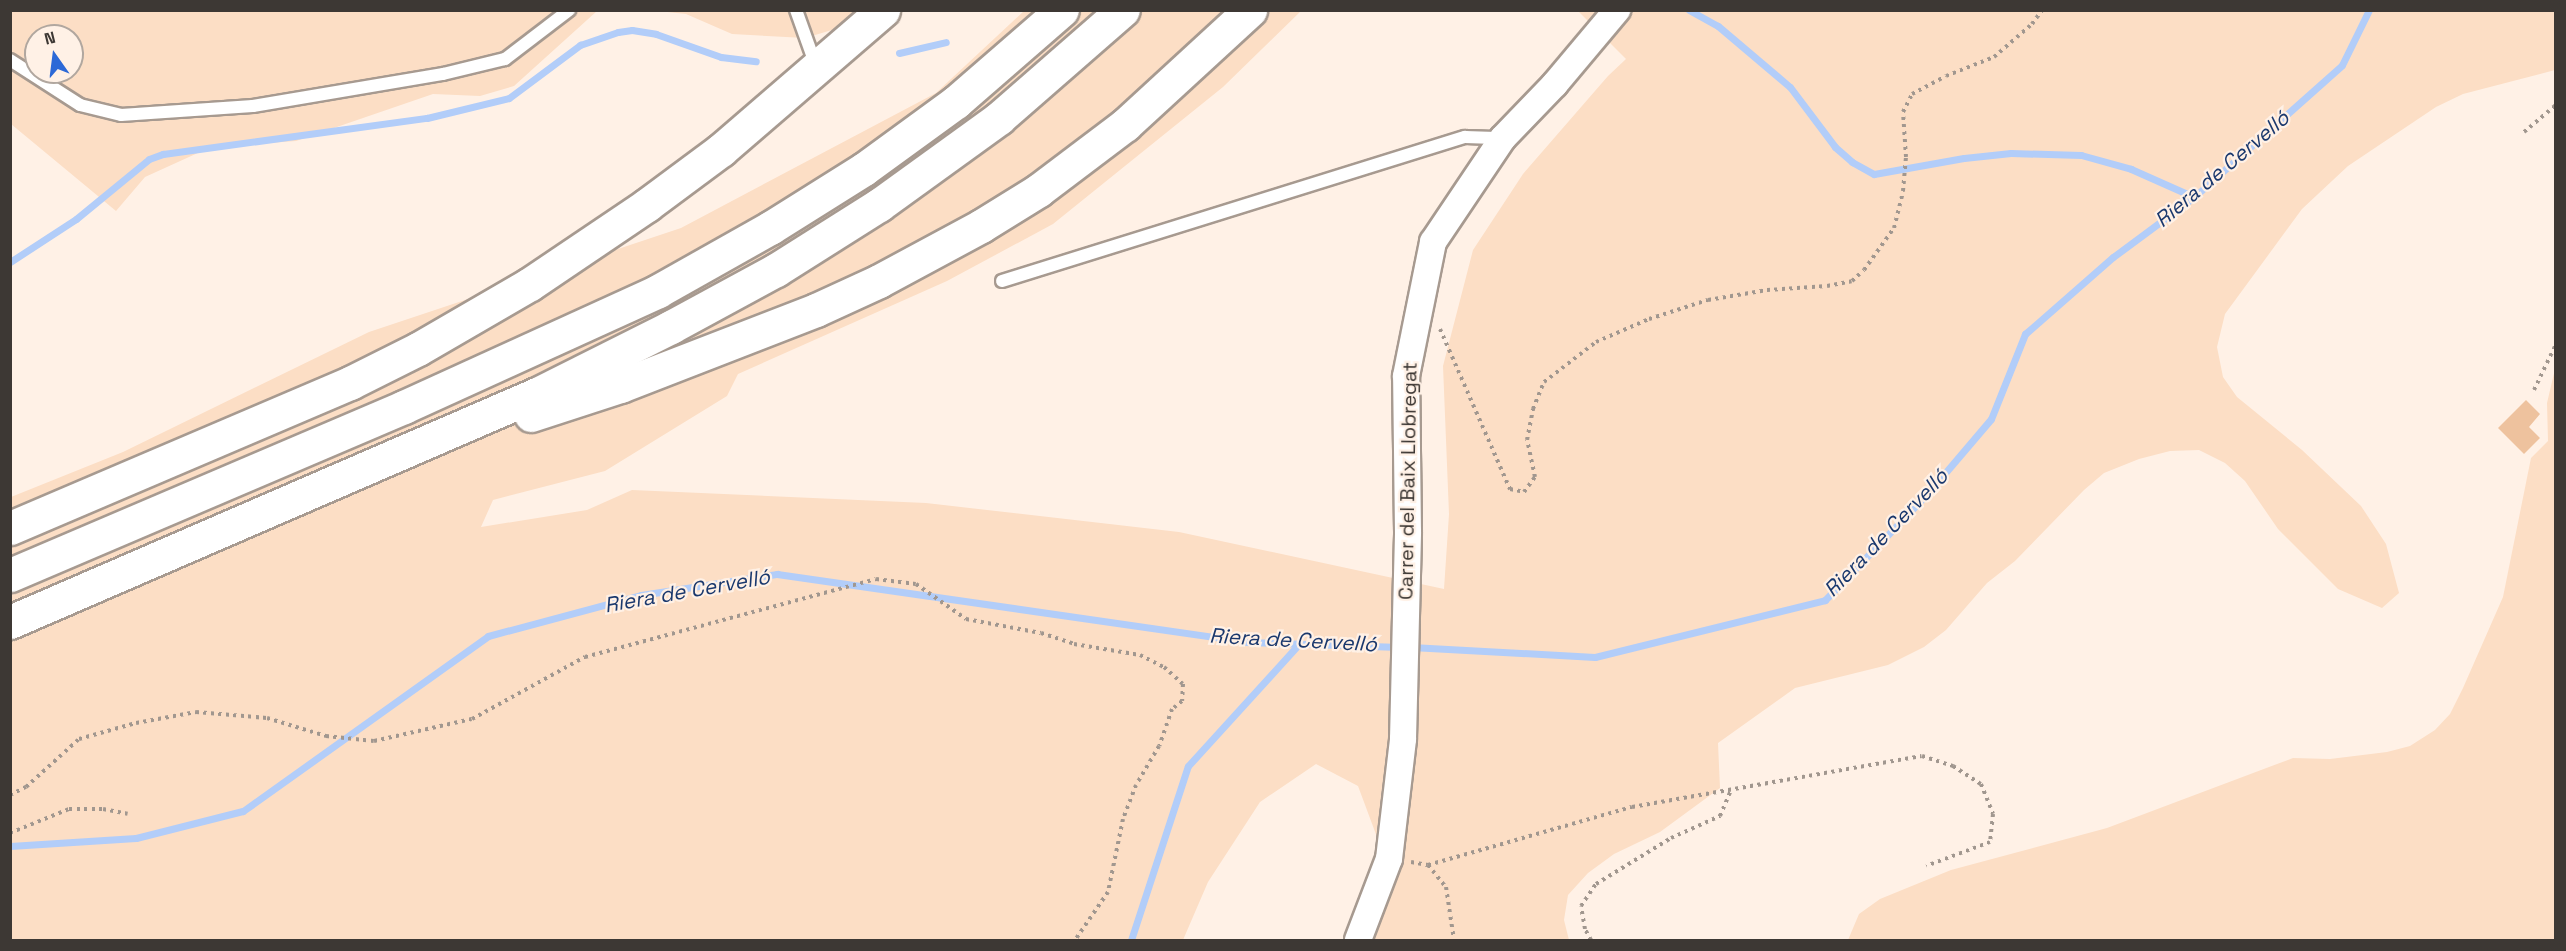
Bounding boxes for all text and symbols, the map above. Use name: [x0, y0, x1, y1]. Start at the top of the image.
north arrow: [24, 24, 84, 84]
text: N: [42, 27, 58, 49]
water label: Riera de Cervelló: [2150, 105, 2294, 233]
street label: Carrer del Baix Llobregat: [1394, 362, 1422, 600]
water label: Riera de Cervelló: [1819, 464, 1953, 602]
water label: Riera de Cervelló: [602, 564, 772, 618]
water label: Riera de Cervelló: [1209, 623, 1377, 657]

